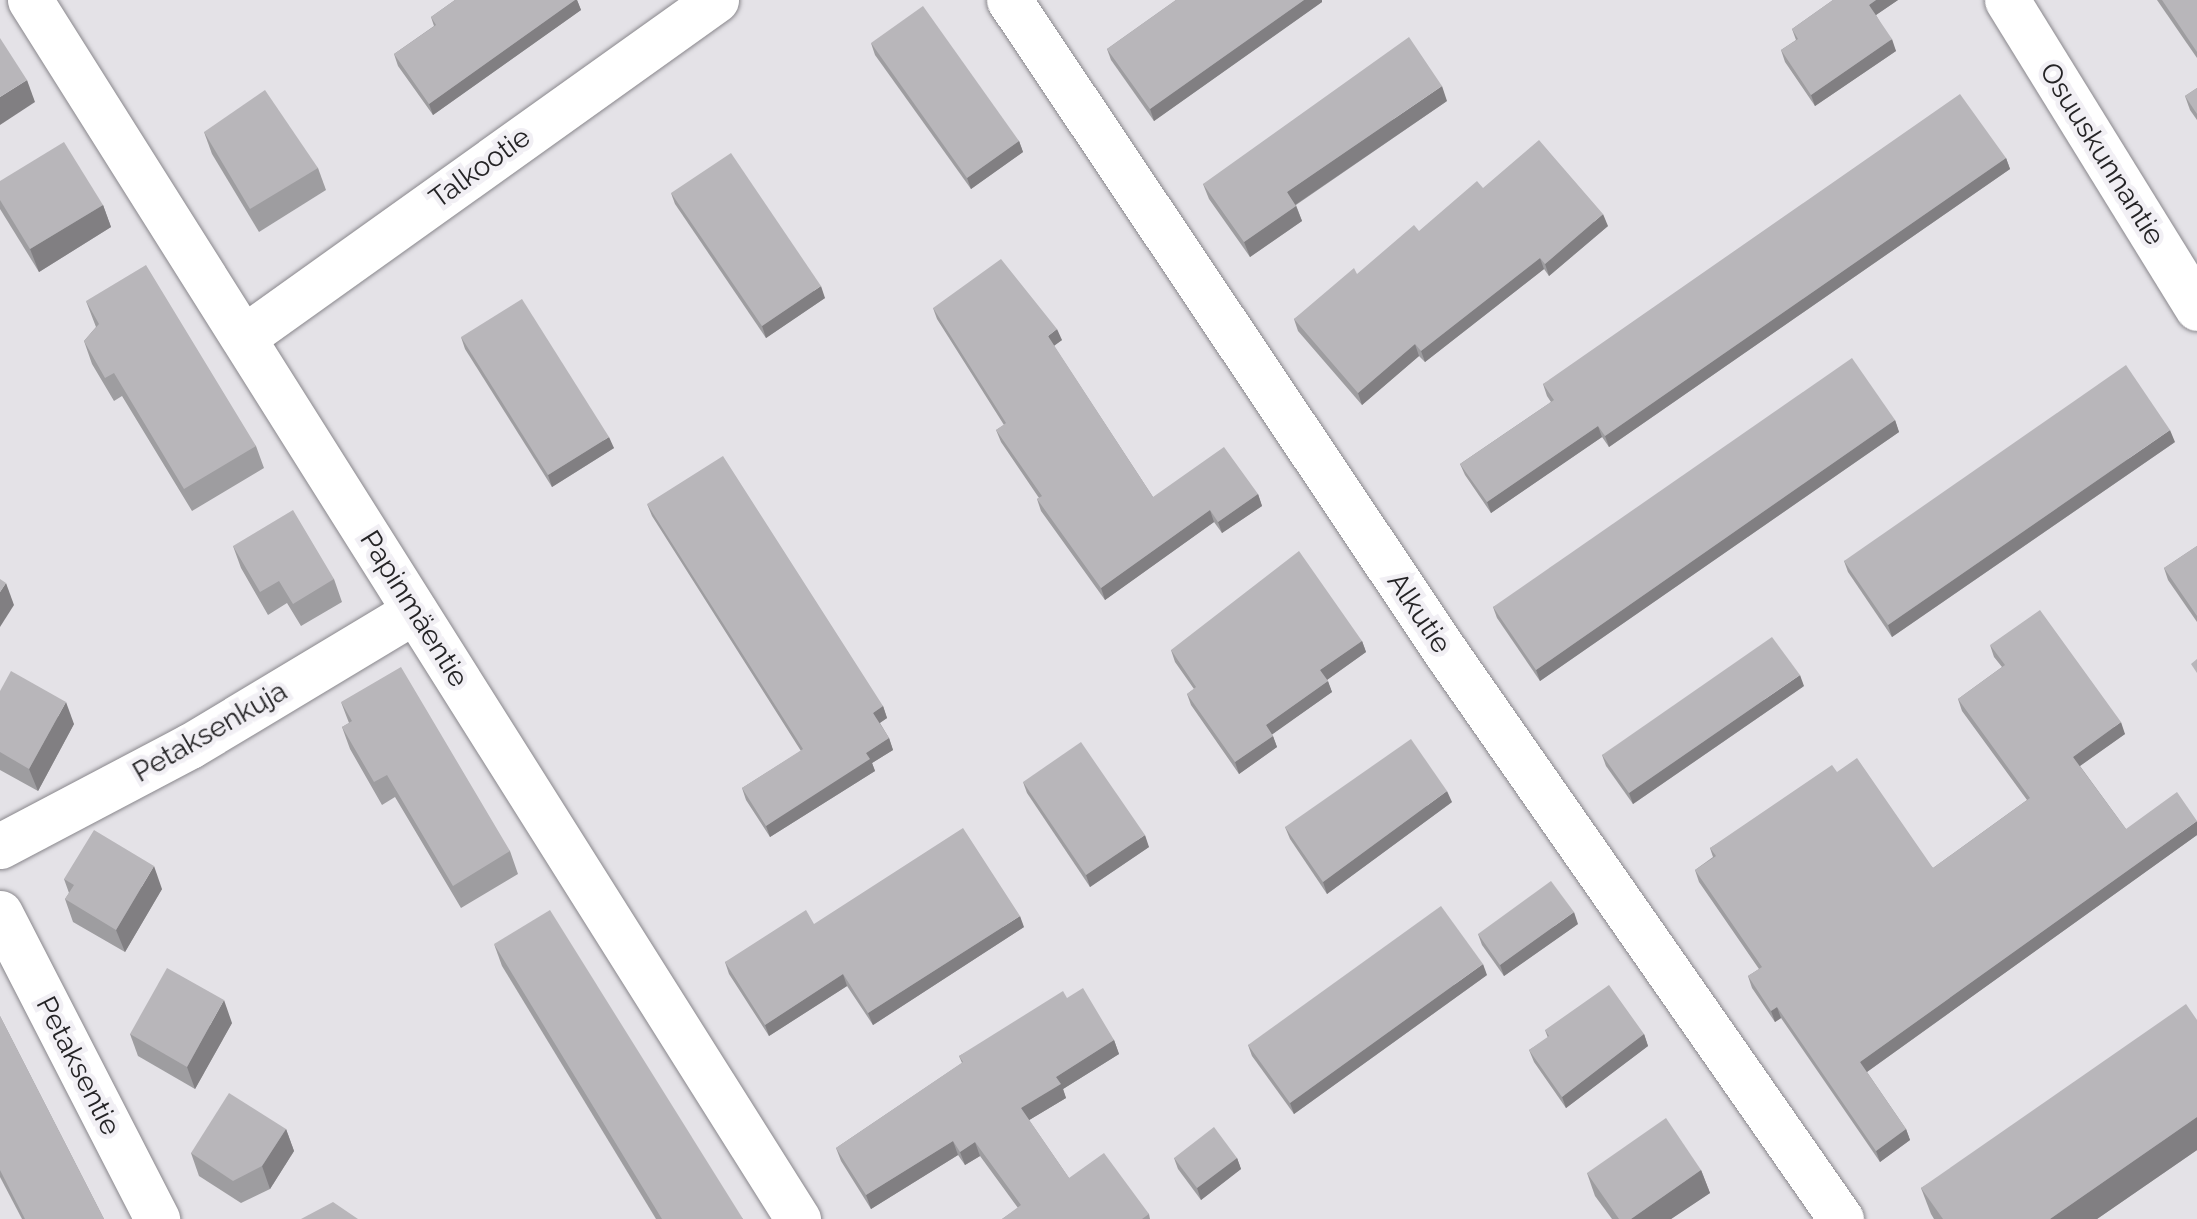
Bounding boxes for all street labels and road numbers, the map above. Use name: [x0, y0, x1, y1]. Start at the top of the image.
street label: Osuuskunnantie: [2032, 57, 2172, 251]
street label: Talkootie: [423, 120, 537, 216]
street label: Papinmäentie: [353, 525, 475, 693]
street label: Alkutie: [1380, 566, 1458, 660]
street label: Petaksenkuja: [127, 674, 293, 790]
street label: Petaksentie: [29, 991, 127, 1141]

